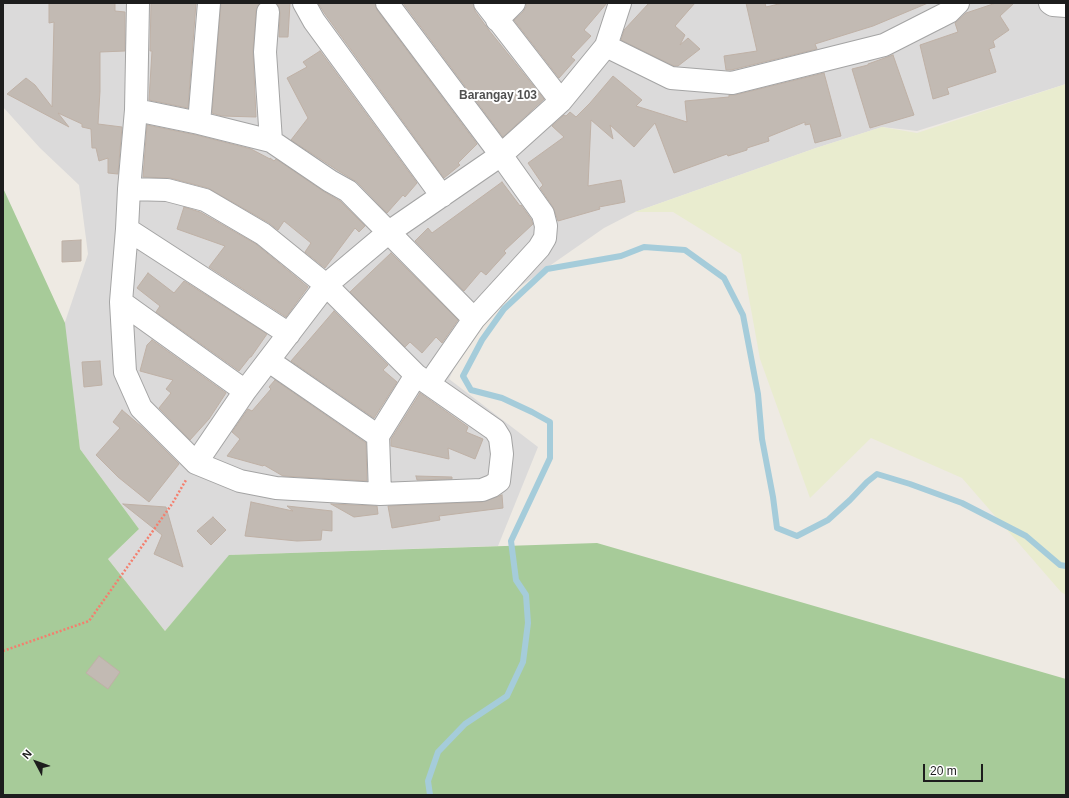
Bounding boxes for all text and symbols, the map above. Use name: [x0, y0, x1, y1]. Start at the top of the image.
district label: Barangay 103: [459, 89, 537, 103]
north arrow: [16, 742, 56, 782]
text: N: [20, 747, 34, 761]
scale bar: [925, 756, 985, 782]
text: 20 m: [930, 764, 957, 778]

